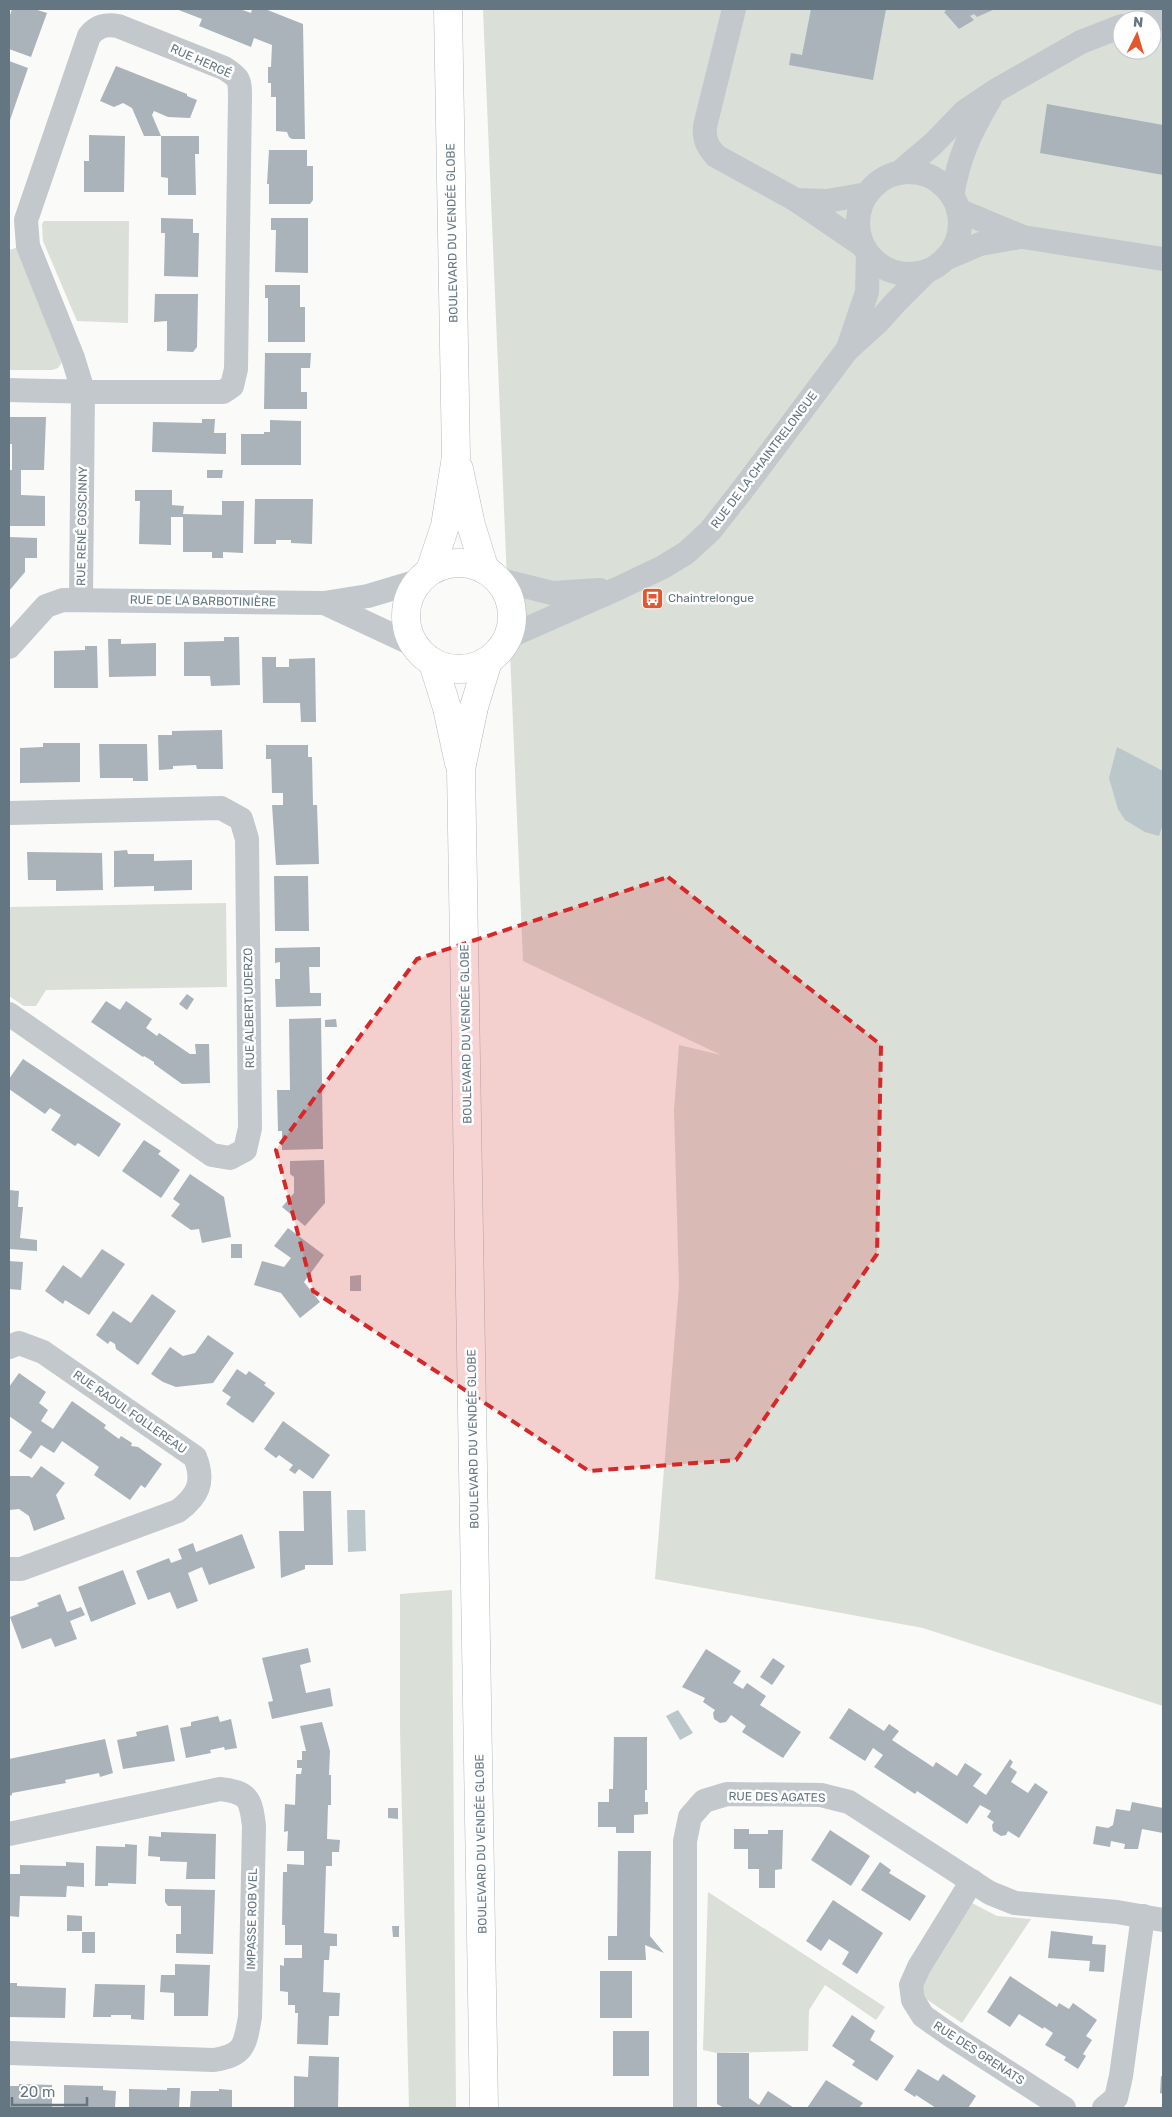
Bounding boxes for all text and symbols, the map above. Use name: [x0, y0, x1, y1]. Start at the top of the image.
north arrow: [1112, 10, 1162, 60]
text: N: [1132, 14, 1144, 31]
street label: RUE HERGÉ: [168, 41, 234, 81]
street label: BOULEVARD DU VENDÉE GLOBE: [443, 143, 461, 323]
street label: RUE DE LA CHAINTRELONGUE: [708, 389, 820, 531]
street label: RUE RENÉ GOSCINNY: [74, 466, 90, 586]
bus stop icon: Chaintrelongue: [640, 586, 664, 610]
place label: Chaintrelongue: [668, 591, 754, 605]
street label: RUE DE LA BARBOTINIÈRE: [130, 593, 276, 609]
street label: BOULEVARD DU VENDÉE GLOBE: [457, 944, 475, 1124]
street label: RUE ALBERT UDERZO: [241, 948, 257, 1068]
street label: BOULEVARD DU VENDÉE GLOBE: [464, 1349, 482, 1529]
street label: RUE RAOUL FOLLEREAU: [71, 1367, 189, 1457]
street label: BOULEVARD DU VENDÉE GLOBE: [472, 1754, 490, 1934]
street label: RUE DES AGATES: [728, 1789, 826, 1805]
street label: IMPASSE ROB VEL: [244, 1868, 260, 1970]
street label: RUE DES GRENATS: [931, 2018, 1027, 2088]
scale bar: [12, 2074, 88, 2106]
text: 20 m: [20, 2083, 55, 2101]

